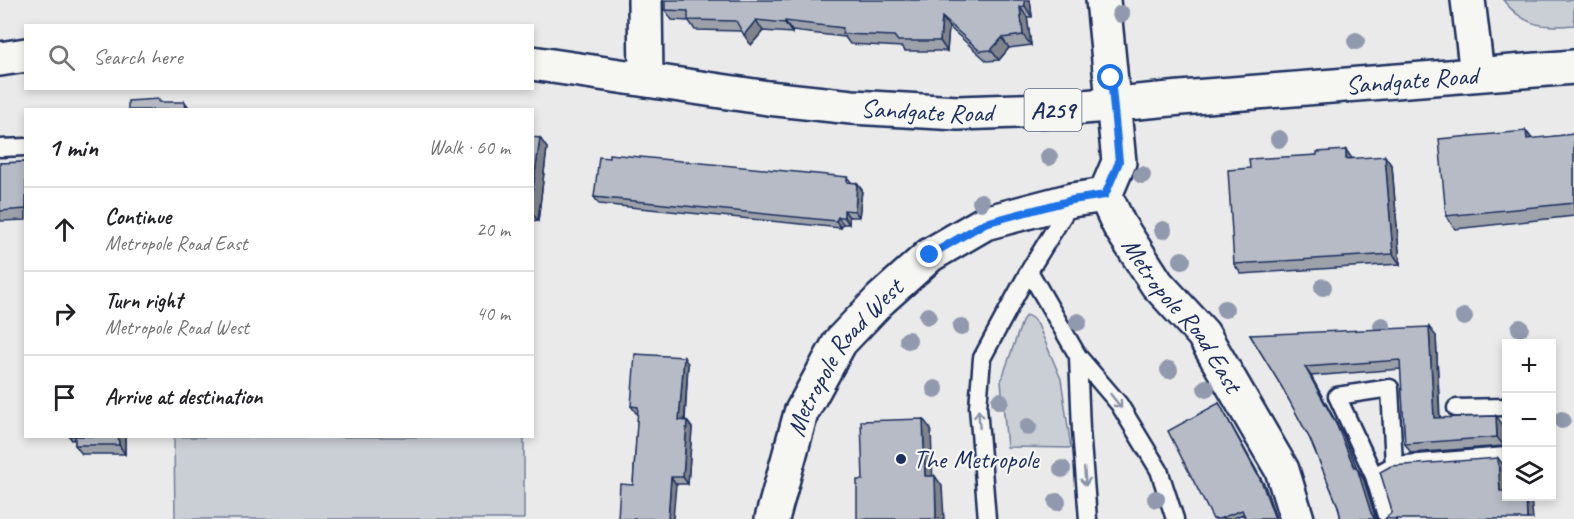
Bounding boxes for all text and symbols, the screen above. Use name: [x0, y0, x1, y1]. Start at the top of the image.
search box: [24, 24, 534, 90]
icon: search: [45, 41, 78, 74]
text: Search here: [93, 43, 183, 71]
street label: Sandgate Road: [1344, 58, 1482, 101]
route start: [1097, 64, 1123, 90]
road number: A259: [1024, 89, 1082, 131]
street label: Sandgate Road: [860, 91, 997, 130]
text: 1 min: [48, 131, 98, 164]
text: Walk · 60 m: [429, 135, 510, 160]
text: Continue: [105, 203, 171, 231]
icon: ahead: [48, 213, 81, 246]
text: 20 m: [476, 217, 510, 242]
text: Metropole Road East: [105, 231, 247, 256]
street label: Metropole Road East: [1115, 231, 1251, 400]
route end: [916, 241, 942, 267]
street label: Metropole Road West: [779, 270, 911, 440]
text: Turn right: [105, 287, 182, 315]
icon: right: [48, 297, 81, 330]
text: 40 m: [476, 301, 510, 326]
text: Metropole Road West: [105, 315, 249, 340]
map controls: [1502, 339, 1556, 501]
button: +: [1502, 339, 1556, 393]
icon: arrive: [48, 381, 81, 414]
text: Arrive at destination: [105, 383, 262, 411]
one-way arrow: [1109, 393, 1122, 409]
button: −: [1502, 393, 1556, 447]
one-way arrow: [973, 409, 984, 429]
place label: The Metropole: [913, 443, 1040, 476]
button: layers: [1502, 447, 1556, 501]
marker: The Metropole: [894, 452, 908, 466]
one-way arrow: [1080, 467, 1091, 487]

